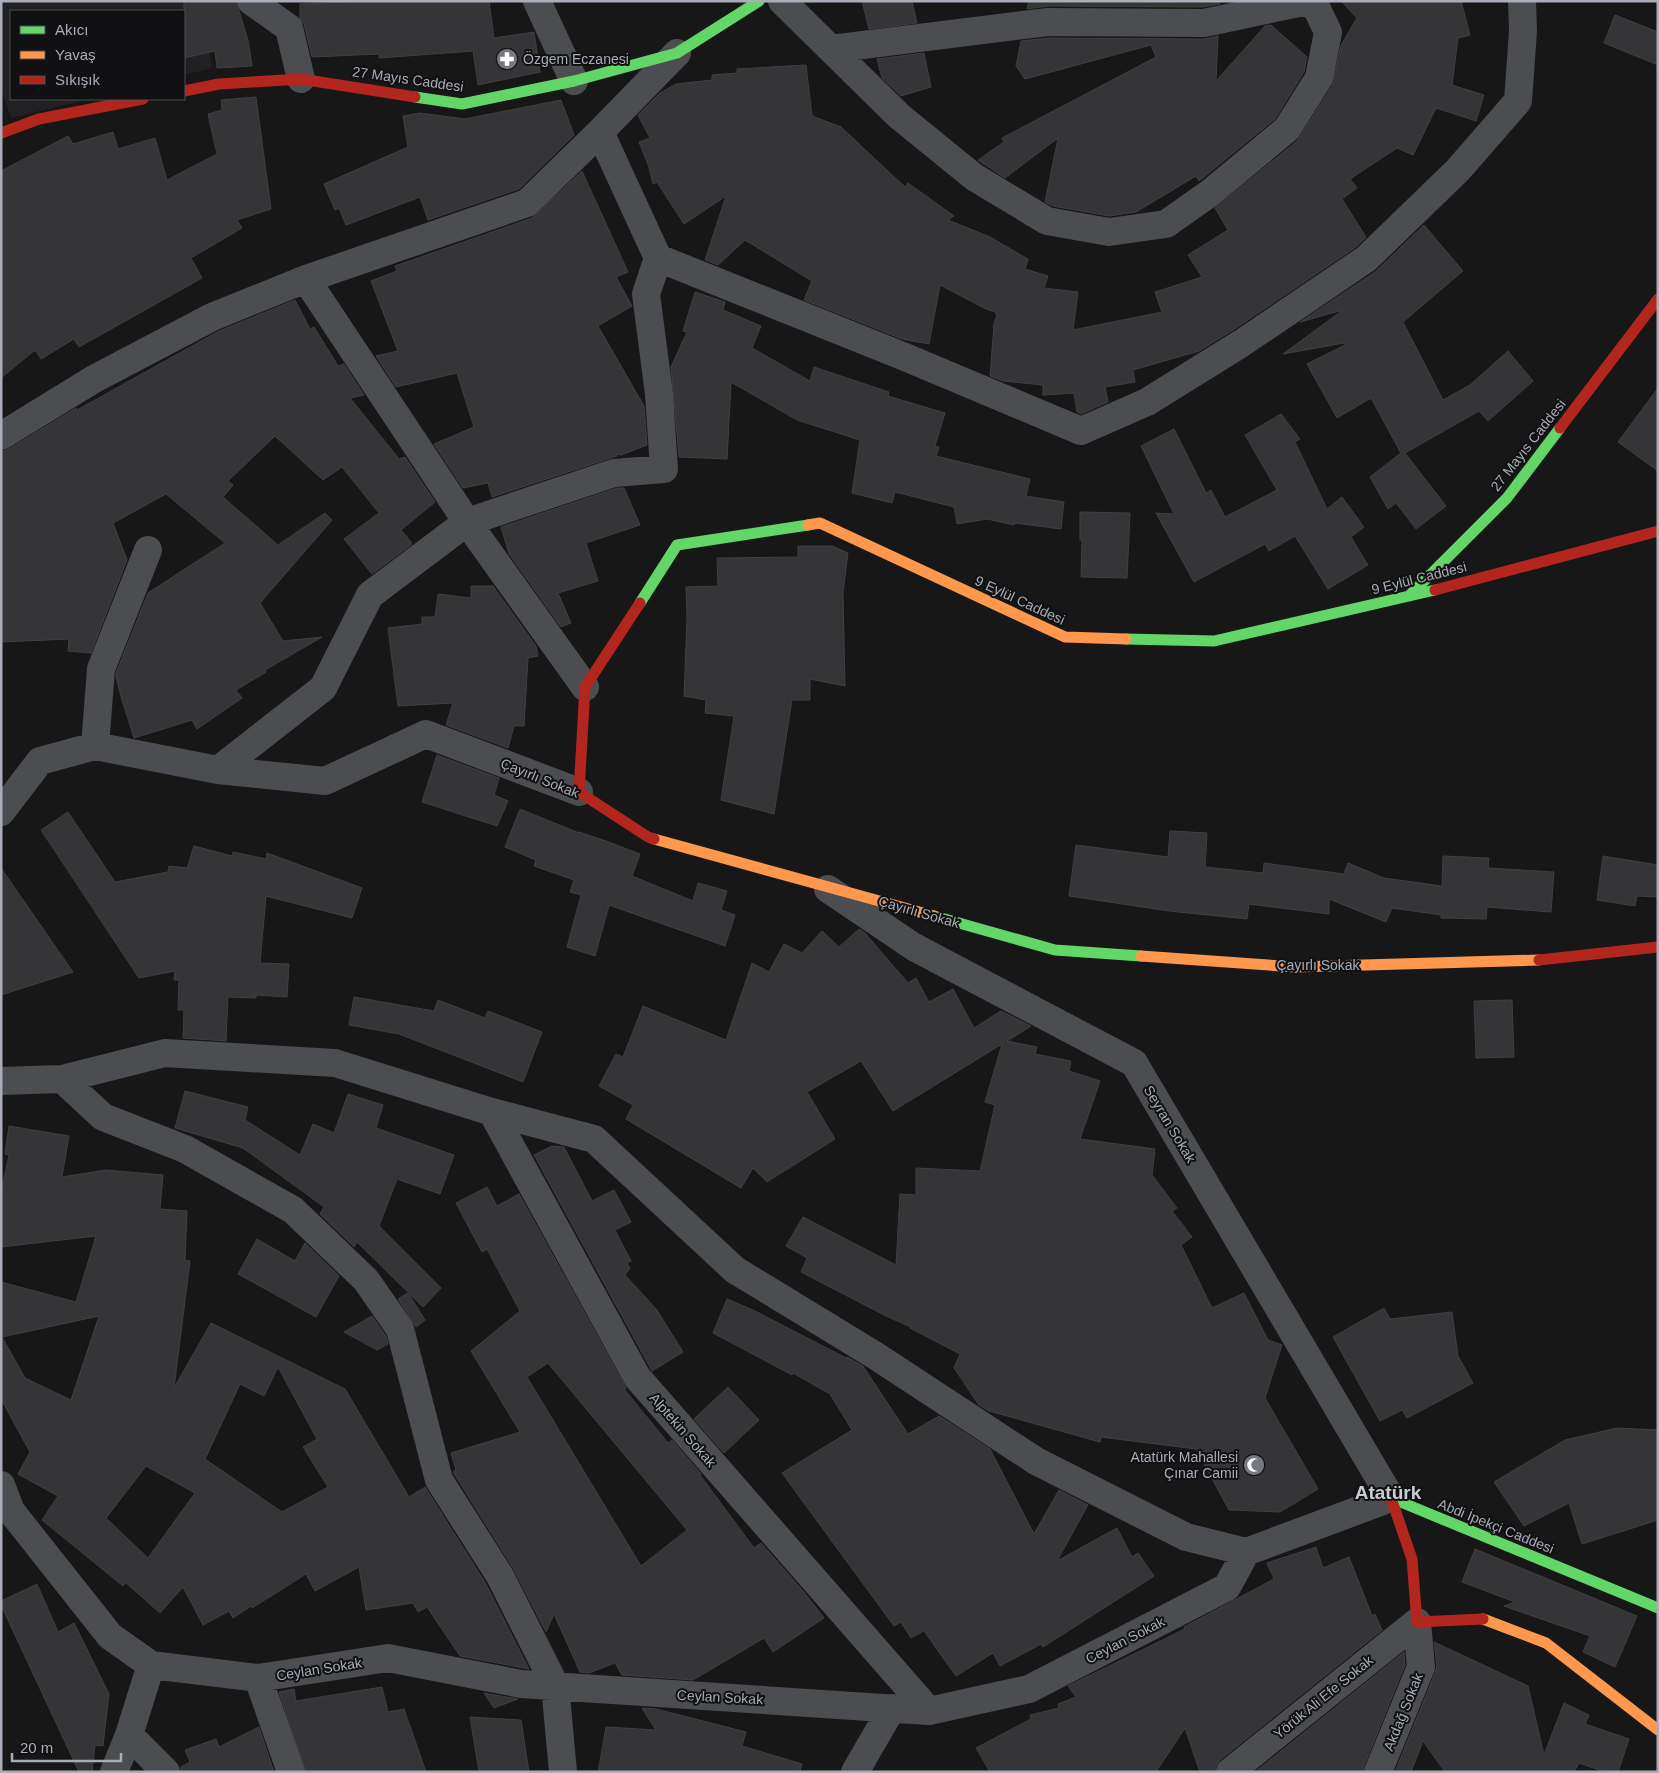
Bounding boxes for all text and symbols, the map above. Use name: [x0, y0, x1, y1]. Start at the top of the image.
legend: [10, 10, 185, 100]
text: Akıcı: [55, 21, 88, 38]
text: Yavaş: [55, 46, 96, 63]
pharmacy icon: Özgem Eczanesi: [495, 47, 519, 71]
place label: Özgem Eczanesi: [523, 50, 629, 67]
street label: 27 Mayıs Caddesi: [351, 63, 465, 95]
text: Sıkışık: [55, 71, 101, 88]
street label: 27 Mayıs Caddesi: [1487, 396, 1569, 494]
street label: 9 Eylül Caddesi: [1370, 558, 1468, 598]
street label: 9 Eylül Caddesi: [973, 572, 1067, 628]
street label: Çayırlı Sokak: [498, 755, 583, 801]
street label: Çayırlı Sokak: [877, 893, 962, 931]
street label: Çayırlı Sokak: [1276, 957, 1361, 973]
street label: Seyran Sokak: [1141, 1083, 1200, 1166]
street label: Alptekin Sokak: [647, 1390, 720, 1471]
place label: Atatürk Mahallesi Çınar Camii: [1131, 1449, 1238, 1481]
mosque icon: Atatürk Mahallesi Çınar Camii: [1242, 1453, 1266, 1477]
district label: Atatürk: [1355, 1482, 1422, 1503]
street label: Abdi İpekçi Caddesi: [1436, 1494, 1557, 1557]
street label: Ceylan Sokak: [1083, 1613, 1168, 1667]
street label: Yörük Ali Efe Sokak: [1270, 1651, 1377, 1742]
street label: Ceylan Sokak: [275, 1654, 364, 1684]
street label: Akdağ Sokak: [1380, 1670, 1426, 1753]
street label: Ceylan Sokak: [676, 1687, 765, 1707]
scale bar: [12, 1730, 121, 1762]
text: 20 m: [20, 1739, 53, 1756]

